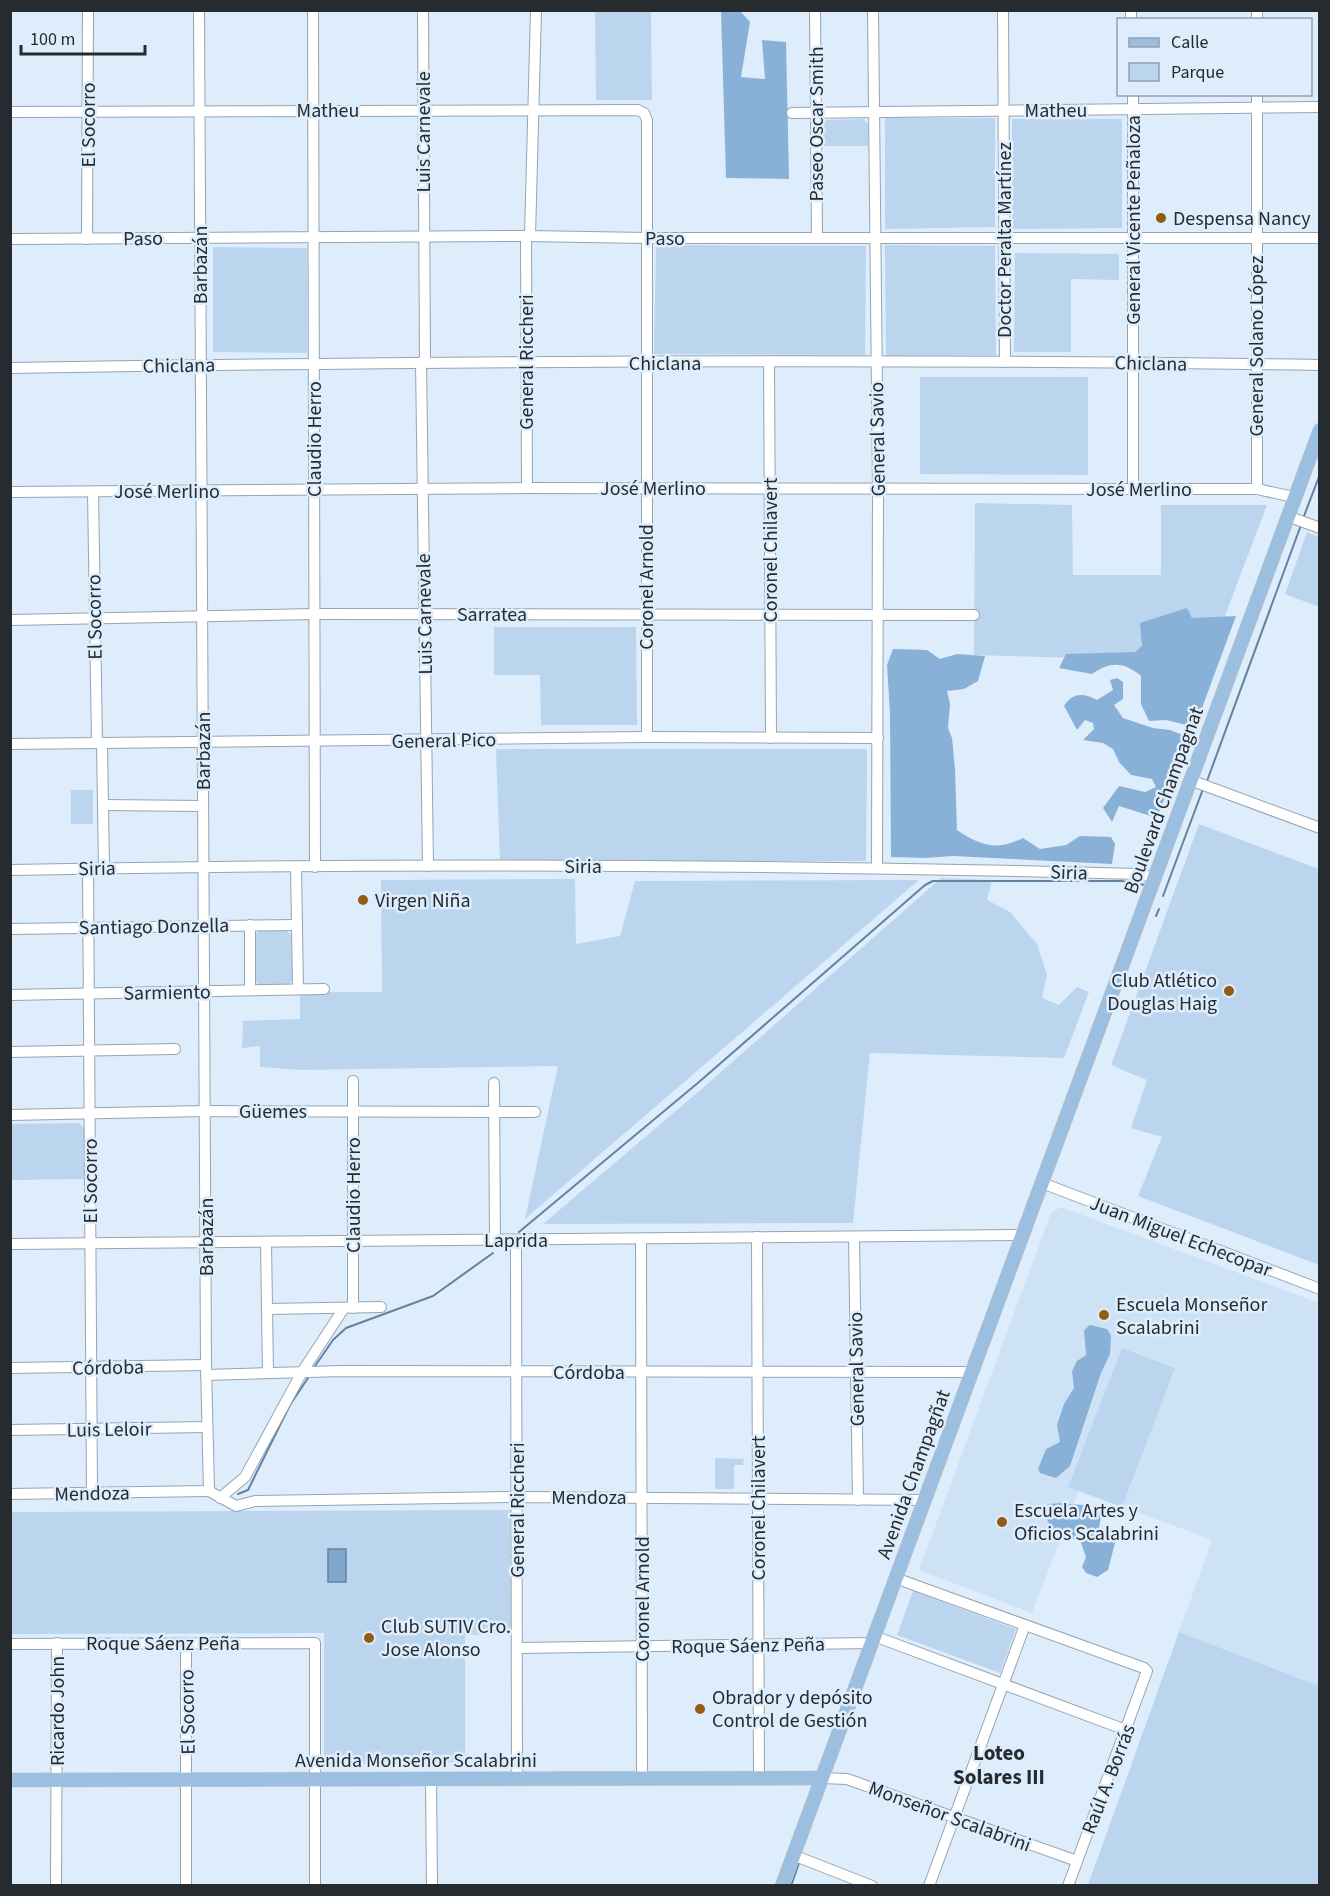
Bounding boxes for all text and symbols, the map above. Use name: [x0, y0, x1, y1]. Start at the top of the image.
scale bar: [21, 18, 146, 56]
legend: [1117, 18, 1312, 96]
text: 100 m: [30, 27, 75, 52]
text: Calle: [1171, 30, 1209, 55]
street label: Paseo Oscar Smith: [803, 46, 831, 202]
text: Parque: [1171, 60, 1224, 85]
street label: Luis Carnevale: [410, 71, 438, 193]
street label: El Socorro: [75, 82, 103, 168]
street label: Matheu: [297, 97, 359, 125]
street label: Matheu: [1025, 97, 1087, 125]
street label: General Vicente Peñaloza: [1120, 115, 1148, 325]
street label: Doctor Peralta Martínez: [991, 142, 1019, 338]
place label: Despensa Nancy: [1173, 205, 1311, 233]
marker: Despensa Nancy: [1154, 211, 1168, 225]
street label: Paso: [123, 225, 163, 253]
street label: Paso: [645, 225, 685, 253]
street label: Barbazán: [187, 226, 215, 304]
street label: General Solano López: [1243, 255, 1271, 437]
street label: General Riccheri: [513, 294, 541, 430]
street label: Chiclana: [1114, 349, 1187, 379]
street label: Chiclana: [629, 350, 701, 378]
street label: Chiclana: [143, 351, 216, 381]
street label: Claudio Herro: [301, 381, 329, 497]
street label: General Savio: [863, 381, 893, 497]
street label: José Merlino: [600, 475, 706, 503]
street label: José Merlino: [1086, 476, 1192, 504]
street label: Coronel Chilavert: [757, 477, 785, 623]
street label: José Merlino: [114, 478, 220, 506]
street label: Coronel Arnold: [633, 524, 661, 650]
street label: Luis Carnevale: [410, 553, 440, 675]
street label: El Socorro: [80, 574, 110, 660]
street label: Sarratea: [457, 601, 527, 629]
street label: Boulevard Champagnat: [1117, 703, 1211, 898]
street label: Barbazán: [190, 712, 218, 790]
street label: General Pico: [392, 726, 497, 756]
street label: Siria: [564, 853, 602, 881]
street label: Siria: [78, 855, 116, 883]
street label: Siria: [1050, 858, 1088, 888]
place label: Virgen Niña: [375, 887, 471, 915]
marker: Virgen Niña: [356, 893, 370, 907]
street label: Santiago Donzella: [78, 912, 230, 942]
place label: Club Atlético Douglas Haig: [1107, 967, 1217, 1018]
street label: Sarmiento: [123, 978, 211, 1008]
marker: Club Atlético Douglas Haig: [1222, 984, 1236, 998]
street label: Güemes: [239, 1098, 307, 1126]
street label: Claudio Herro: [340, 1137, 368, 1253]
street label: El Socorro: [77, 1138, 105, 1224]
street label: Juan Miguel Echecopar: [1086, 1189, 1276, 1285]
street label: Barbazán: [193, 1198, 221, 1276]
street label: Laprida: [484, 1227, 548, 1255]
place label: Escuela Monseñor Scalabrini: [1116, 1291, 1267, 1342]
marker: Escuela Monseñor Scalabrini: [1097, 1308, 1111, 1322]
street label: General Savio: [842, 1311, 872, 1427]
street label: Córdoba: [72, 1353, 144, 1383]
street label: Córdoba: [553, 1359, 625, 1387]
street label: Avenida Champagñat: [870, 1386, 958, 1563]
street label: Luis Leloir: [66, 1415, 152, 1445]
street label: Coronel Chilavert: [745, 1435, 773, 1581]
street label: General Riccheri: [504, 1442, 532, 1578]
street label: Mendoza: [54, 1479, 130, 1509]
street label: Mendoza: [551, 1484, 627, 1512]
place label: Escuela Artes y Oficios Scalabrini: [1014, 1497, 1159, 1548]
marker: Escuela Artes y Oficios Scalabrini: [995, 1515, 1009, 1529]
street label: Coronel Arnold: [629, 1536, 657, 1662]
place label: Club SUTIV Cro. Jose Alonso: [381, 1613, 511, 1664]
street label: Roque Sáenz Peña: [86, 1630, 240, 1658]
marker: Club SUTIV Cro. Jose Alonso: [362, 1631, 376, 1645]
street label: Roque Sáenz Peña: [671, 1631, 825, 1661]
street label: Ricardo John: [44, 1656, 72, 1766]
street label: El Socorro: [173, 1669, 203, 1755]
place label: Obrador y depósito Control de Gestión: [712, 1684, 873, 1735]
marker: Obrador y depósito Control de Gestión: [693, 1702, 707, 1716]
street label: Raúl A. Borrás: [1075, 1720, 1143, 1838]
district label: Loteo Solares III: [953, 1738, 1045, 1792]
street label: Avenida Monseñor Scalabrini: [295, 1747, 537, 1775]
street label: Monseñor Scalabrini: [865, 1775, 1035, 1859]

